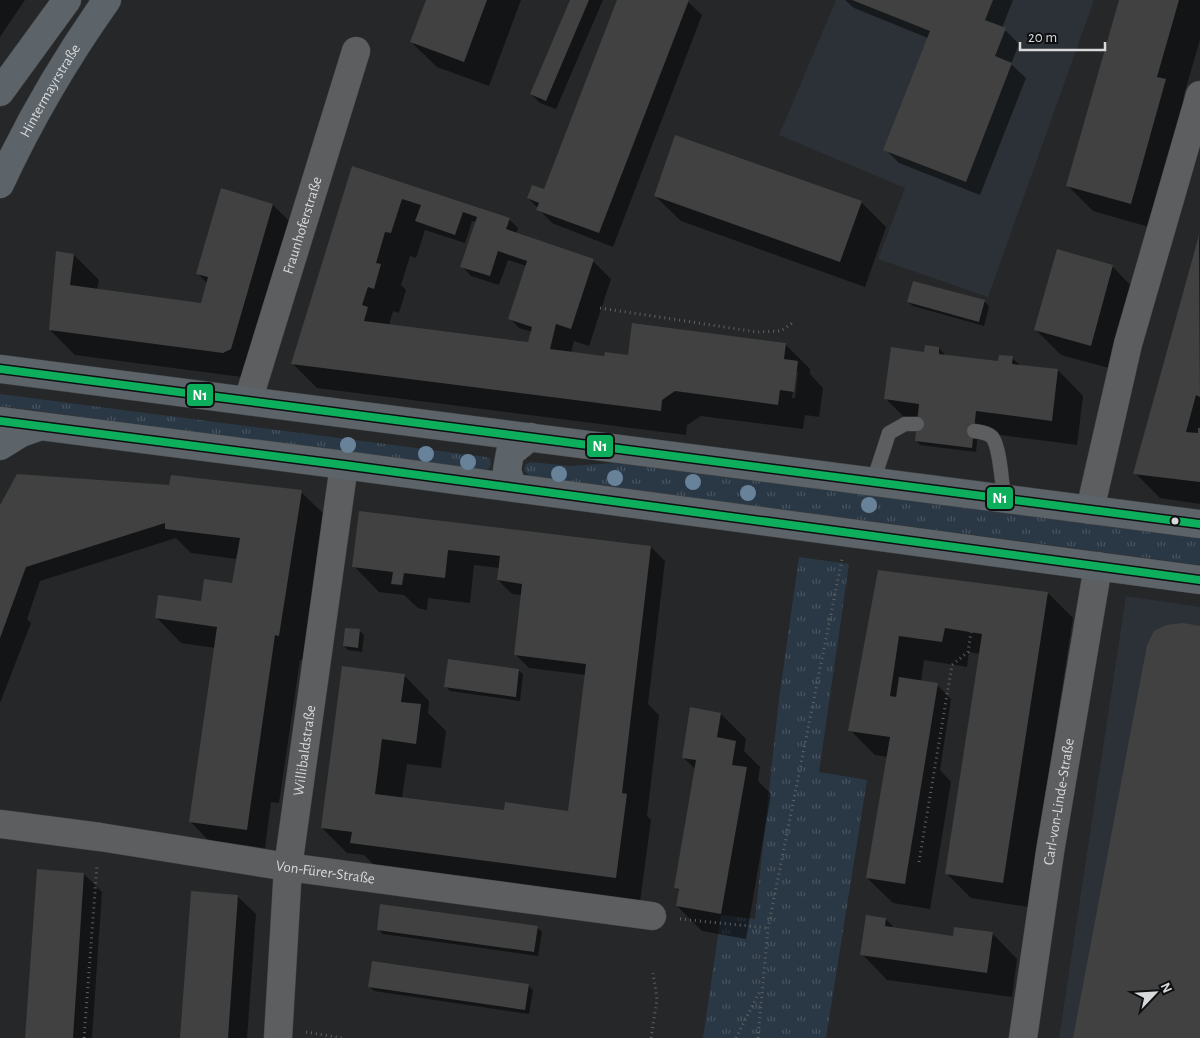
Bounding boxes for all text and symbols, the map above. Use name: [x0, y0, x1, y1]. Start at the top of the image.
scale bar: [1020, 20, 1105, 52]
text: 20 m: [1028, 30, 1057, 45]
street label: Hintermayrstraße: [17, 41, 83, 140]
street label: Fraunhoferstraße: [280, 175, 324, 276]
line badge: N1: [186, 383, 214, 407]
text: N1: [193, 389, 207, 403]
line badge: N1: [586, 434, 614, 458]
text: N1: [593, 440, 607, 454]
line badge: N1: [986, 486, 1014, 510]
text: N1: [993, 492, 1007, 506]
unlabelled marker: [1170, 516, 1180, 526]
street label: Willibaldstraße: [290, 704, 318, 797]
street label: Carl-von-Linde-Straße: [1041, 737, 1076, 866]
street label: Von-Fürer-Straße: [275, 858, 376, 886]
north arrow: [1130, 968, 1180, 1018]
text: N: [1157, 981, 1174, 995]

